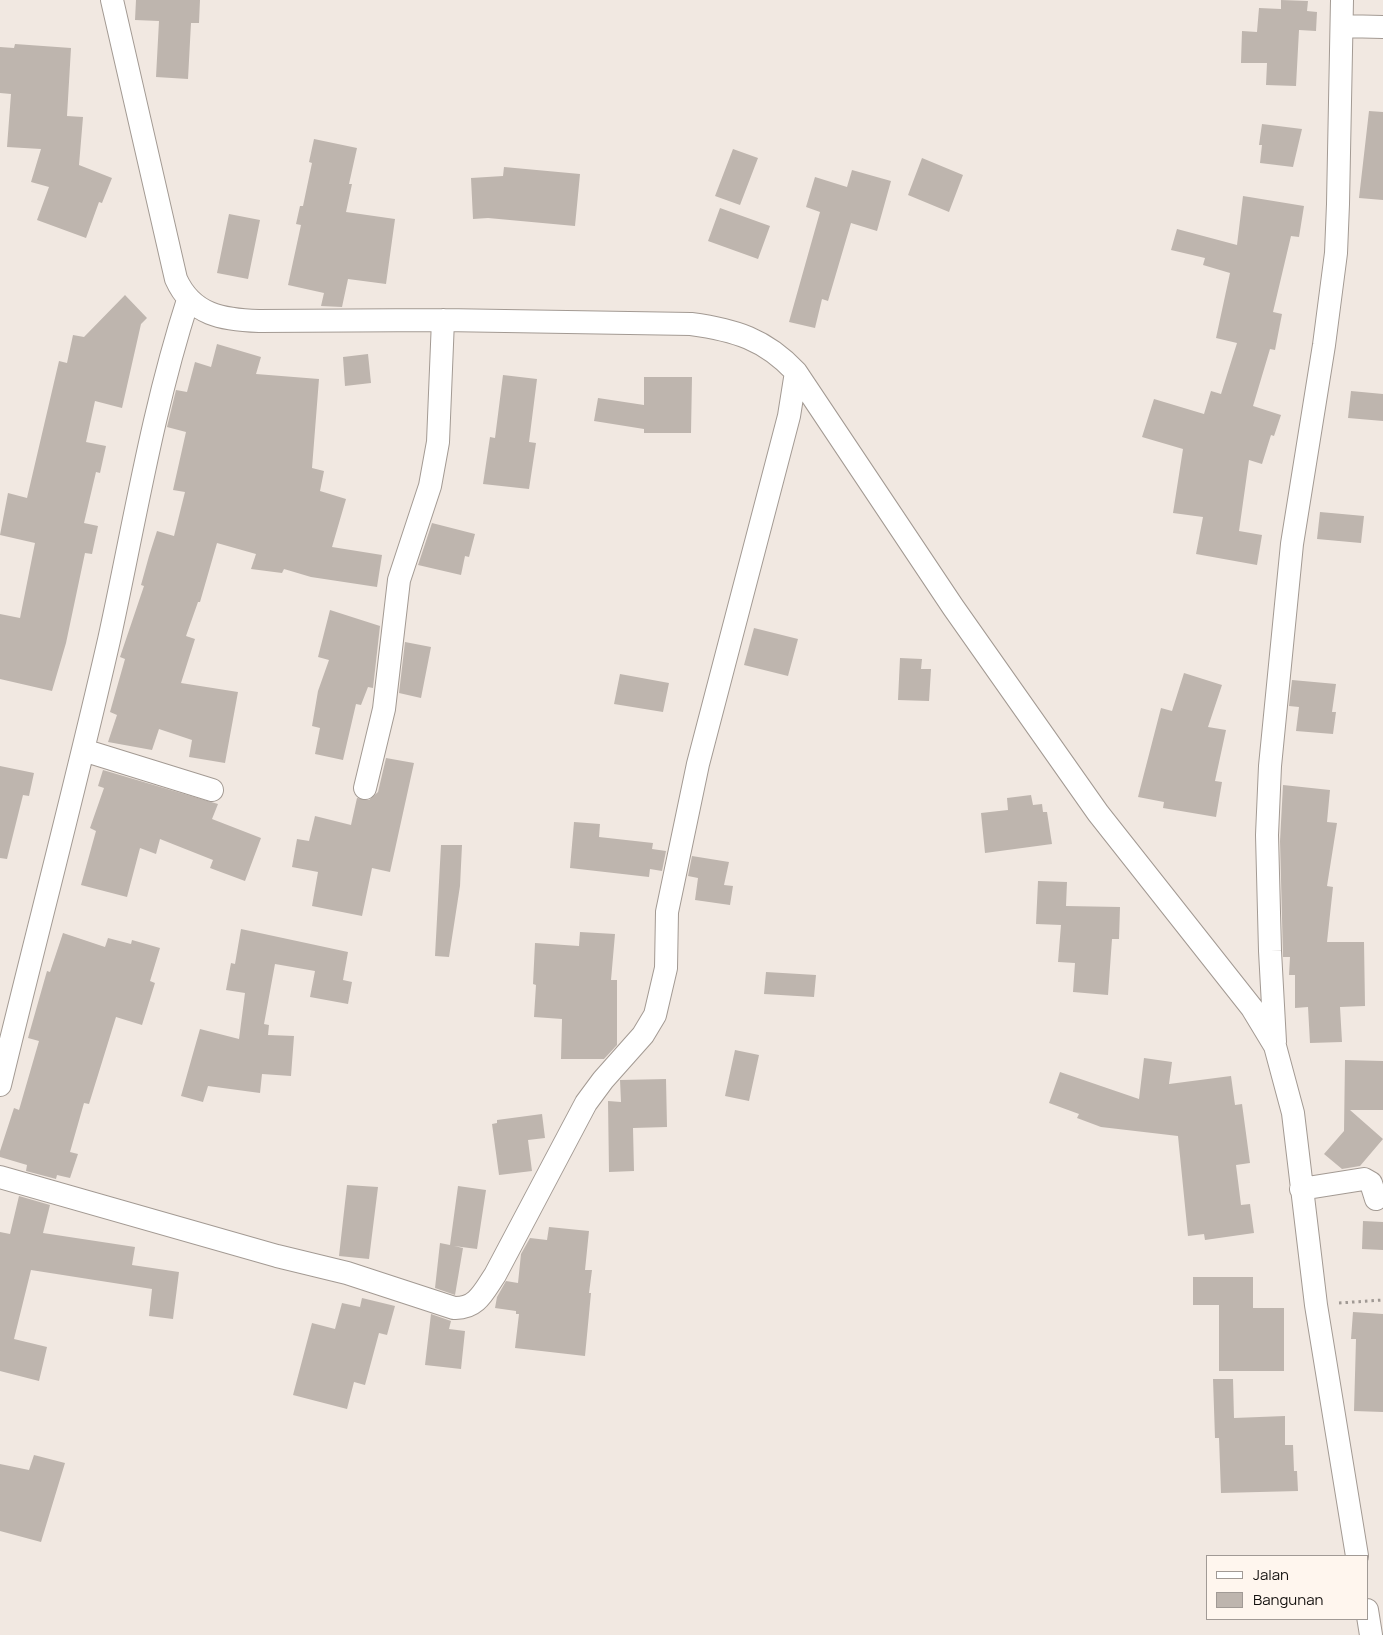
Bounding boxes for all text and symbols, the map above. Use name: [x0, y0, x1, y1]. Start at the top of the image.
legend: [1206, 1555, 1368, 1620]
text: Jalan: [1253, 1564, 1289, 1585]
text: Bangunan: [1253, 1589, 1323, 1610]

